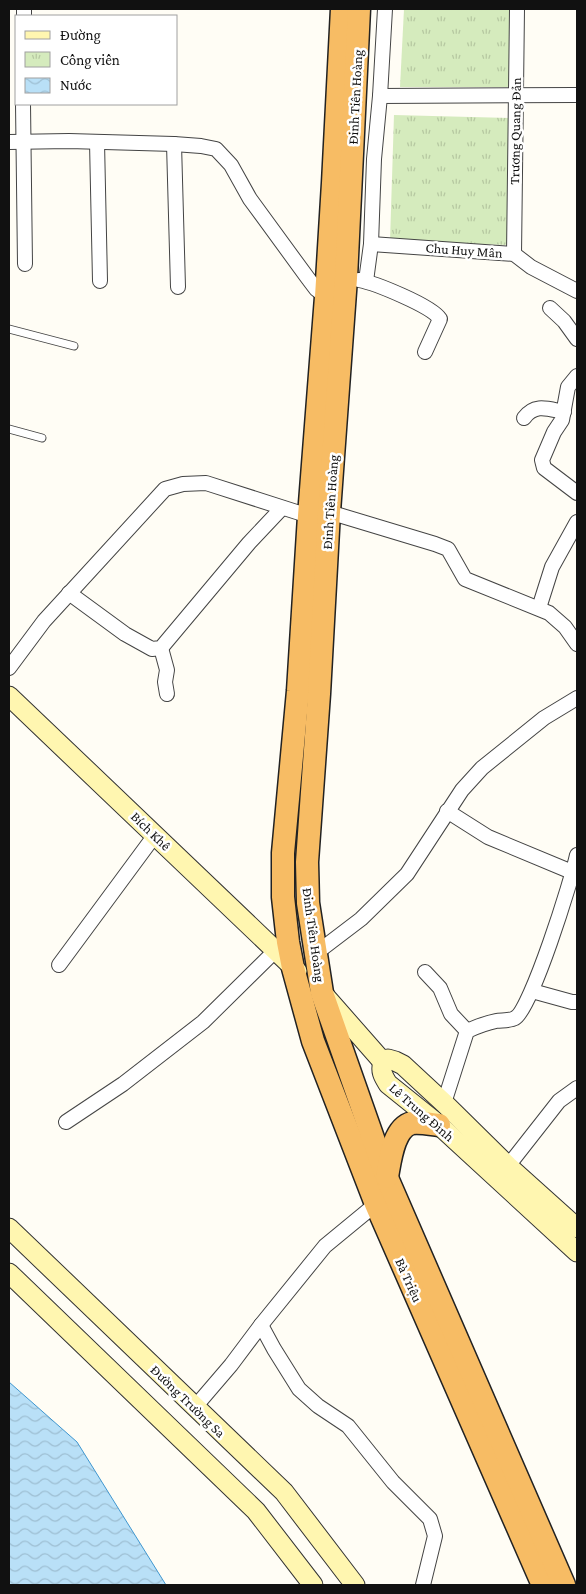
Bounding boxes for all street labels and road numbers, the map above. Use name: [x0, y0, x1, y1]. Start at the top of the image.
street label: Đinh Tiên Hoàng: [345, 49, 365, 145]
street label: Trương Quang Đản: [506, 77, 524, 185]
street label: Chu Huy Mân: [425, 239, 504, 261]
street label: Đinh Tiên Hoàng: [319, 454, 341, 550]
street label: Bích Khê: [128, 808, 174, 854]
street label: Đinh Tiên Hoàng: [299, 887, 329, 983]
street label: Lê Trung Đình: [386, 1079, 458, 1145]
street label: Bà Triệu: [392, 1255, 426, 1305]
street label: Đường Trường Sa: [147, 1361, 229, 1441]

